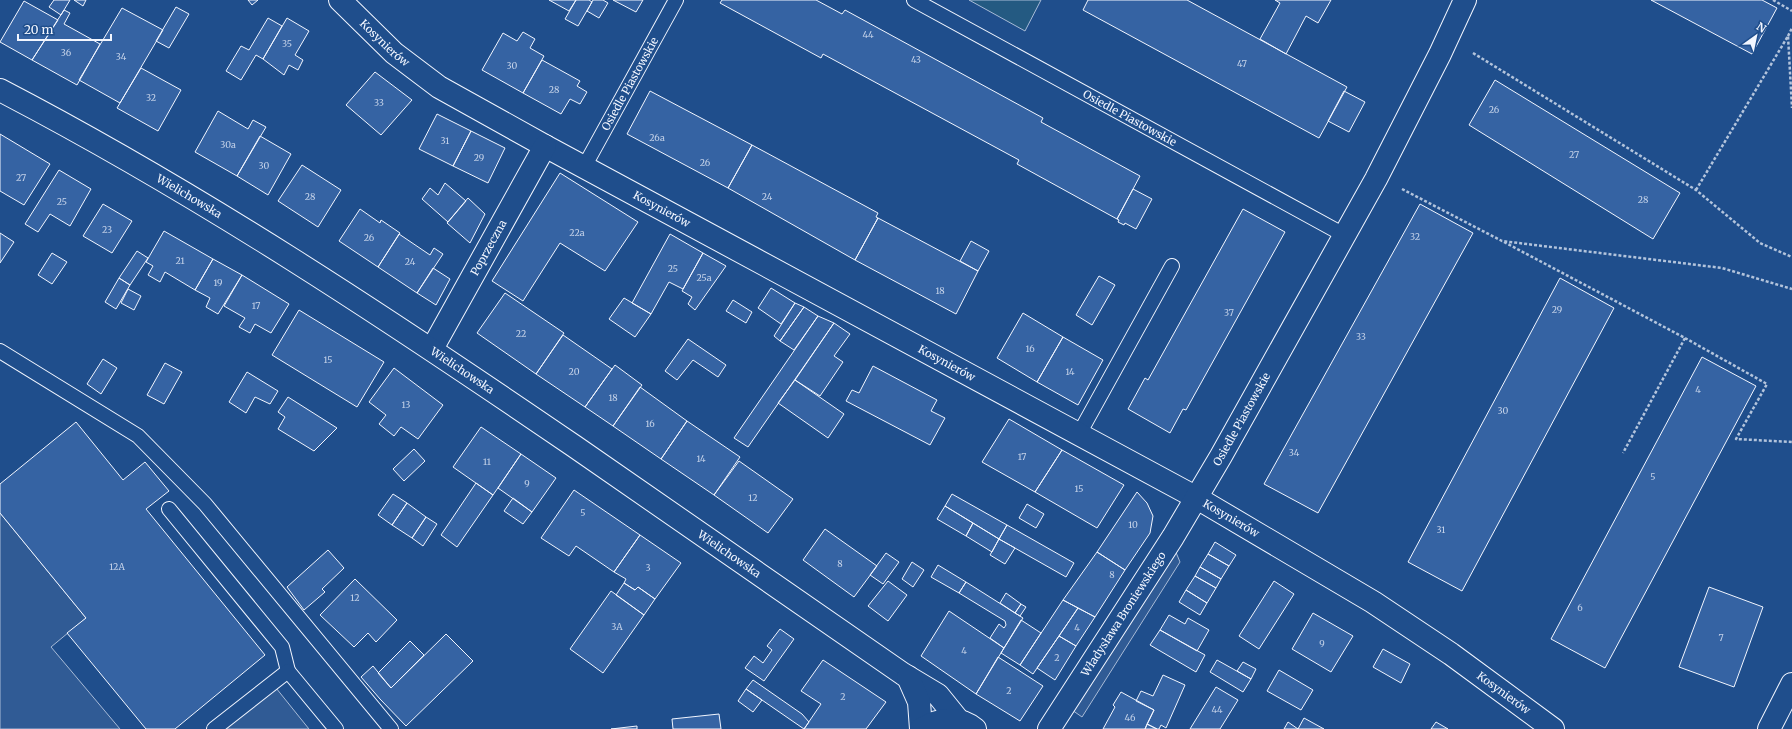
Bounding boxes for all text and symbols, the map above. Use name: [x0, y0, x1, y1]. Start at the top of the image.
scale bar: [18, 16, 111, 42]
street label: Kosynierów: [357, 16, 413, 70]
north arrow: [1736, 16, 1776, 56]
text: N: [1754, 19, 1769, 36]
text: 20 m: [24, 22, 53, 37]
house number: 44: [862, 29, 874, 40]
street label: Osiedle Piastowskie: [598, 34, 661, 133]
house number: 35: [282, 38, 292, 49]
house number: 36: [61, 47, 72, 58]
house number: 34: [116, 51, 127, 62]
house number: 43: [911, 54, 921, 65]
house number: 47: [1237, 58, 1247, 69]
house number: 30: [507, 60, 518, 71]
house number: 28: [549, 84, 559, 95]
street label: Osiedle Piastowskie: [1081, 87, 1179, 149]
house number: 32: [146, 92, 156, 103]
house number: 33: [374, 97, 384, 108]
house number: 26: [1489, 104, 1500, 115]
house number: 26a: [649, 132, 665, 143]
house number: 31: [441, 135, 449, 146]
house number: 30a: [220, 139, 236, 150]
house number: 27: [1569, 149, 1579, 160]
house number: 29: [474, 152, 484, 163]
house number: 26: [700, 157, 711, 168]
house number: 30: [259, 160, 270, 171]
street label: Wielichowska: [153, 171, 225, 221]
house number: 27: [16, 172, 26, 183]
street label: Kosynierów: [631, 188, 693, 230]
house number: 28: [305, 191, 315, 202]
house number: 24: [762, 191, 773, 202]
house number: 28: [1638, 194, 1648, 205]
house number: 25: [57, 196, 67, 207]
street label: Poprzeczna: [467, 217, 510, 278]
house number: 23: [102, 224, 112, 235]
house number: 22a: [569, 227, 585, 238]
house number: 32: [1410, 231, 1420, 242]
house number: 26: [364, 232, 375, 243]
house number: 21: [175, 255, 185, 266]
house number: 24: [405, 256, 416, 267]
house number: 25: [668, 263, 678, 274]
house number: 25a: [696, 272, 712, 283]
house number: 19: [213, 277, 223, 288]
house number: 18: [935, 285, 945, 296]
house number: 17: [252, 300, 260, 311]
house number: 29: [1552, 304, 1562, 315]
house number: 37: [1224, 307, 1234, 318]
house number: 22: [516, 328, 526, 339]
house number: 33: [1356, 331, 1366, 342]
street label: Kosynierów: [916, 342, 978, 384]
house number: 16: [1025, 343, 1035, 354]
street label: Wielichowska: [427, 344, 497, 397]
house number: 15: [323, 354, 333, 365]
house number: 20: [569, 366, 580, 377]
house number: 14: [1065, 366, 1075, 377]
street label: Osiedle Piastowskie: [1210, 370, 1273, 468]
house number: 4: [1695, 384, 1701, 395]
house number: 18: [608, 392, 618, 403]
house number: 13: [402, 399, 410, 410]
house number: 30: [1498, 405, 1509, 416]
house number: 16: [645, 418, 655, 429]
house number: 34: [1289, 447, 1300, 458]
house number: 17: [1018, 451, 1026, 462]
house number: 14: [696, 453, 706, 464]
house number: 11: [483, 456, 491, 467]
house number: 5: [1650, 471, 1656, 482]
house number: 9: [524, 478, 530, 489]
house number: 15: [1074, 483, 1084, 494]
house number: 12: [748, 492, 758, 503]
street label: Kosynierów: [1201, 496, 1262, 541]
house number: 5: [580, 507, 586, 518]
house number: 10: [1128, 519, 1138, 530]
house number: 31: [1437, 524, 1445, 535]
street label: Wielichowska: [694, 527, 764, 581]
street label: Władysława Broniewskiego: [1077, 548, 1169, 680]
house number: 8: [837, 558, 843, 569]
house number: 12A: [109, 561, 126, 572]
house number: 3: [645, 562, 651, 573]
house number: 8: [1109, 569, 1115, 580]
house number: 12: [350, 592, 360, 603]
house number: 6: [1577, 602, 1583, 613]
house number: 3A: [611, 621, 623, 632]
house number: 4: [1074, 622, 1080, 633]
house number: 7: [1718, 632, 1724, 643]
house number: 9: [1319, 638, 1325, 649]
house number: 4: [961, 645, 967, 656]
house number: 2: [1054, 652, 1060, 663]
street label: Kosynierów: [1474, 669, 1534, 717]
house number: 2: [1006, 685, 1012, 696]
house number: 2: [840, 691, 846, 702]
house number: 44: [1211, 704, 1223, 715]
house number: 46: [1125, 712, 1136, 723]

